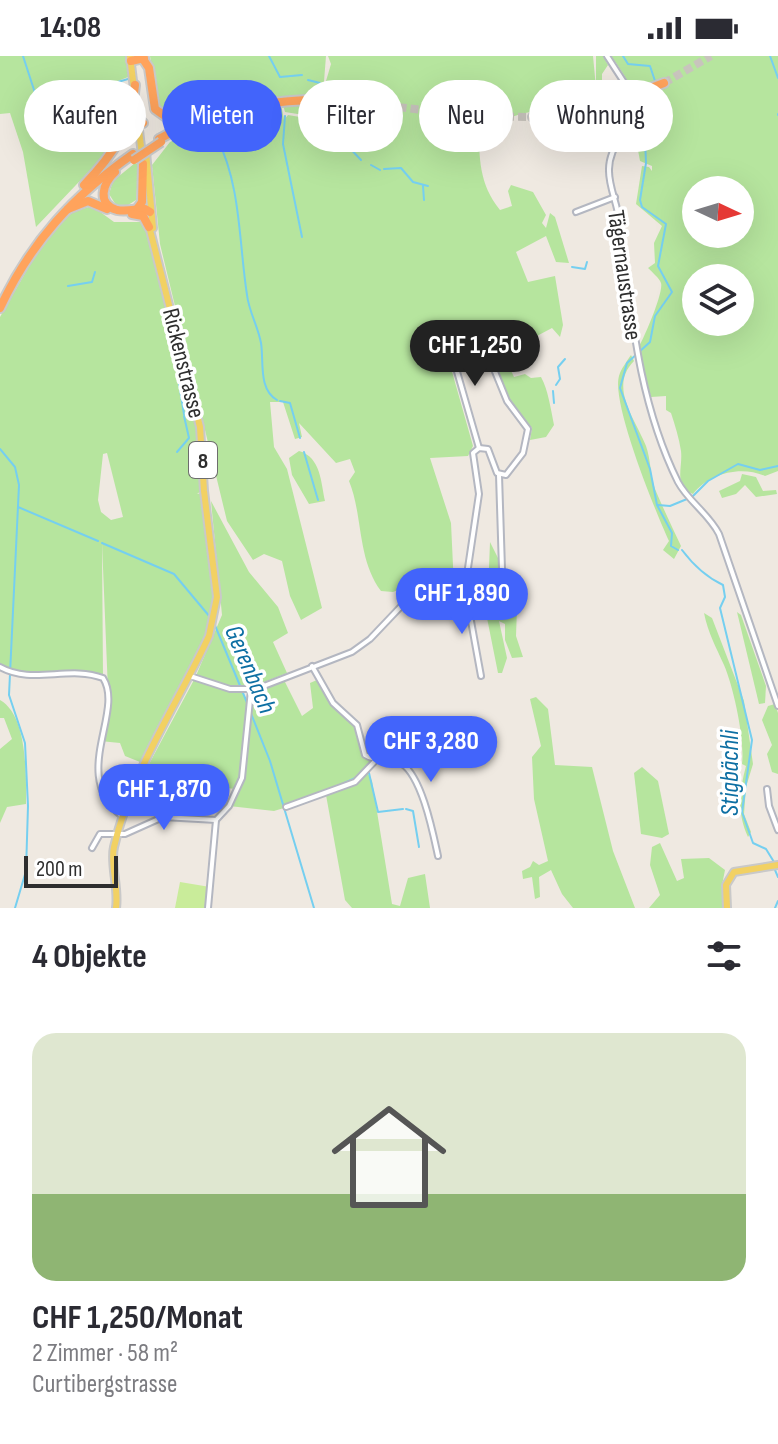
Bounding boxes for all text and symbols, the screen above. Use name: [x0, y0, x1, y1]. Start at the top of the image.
text: 14:08: [40, 10, 101, 46]
chip: Kaufen: [24, 80, 146, 152]
chip: Mieten: [162, 80, 282, 152]
chip: Filter: [298, 80, 403, 152]
chip: Neu: [419, 80, 513, 152]
chip: Wohnung: [529, 80, 673, 152]
north arrow: [682, 176, 754, 248]
map controls: [682, 176, 754, 336]
street label: Tägernaustrasse: [601, 208, 648, 342]
button: layers: [682, 264, 754, 336]
street label: Rickenstrasse: [156, 305, 211, 421]
pin: CHF 1,250: [383, 320, 567, 388]
text: CHF 1,250: [428, 330, 522, 361]
road number: 8: [189, 442, 217, 478]
pin: CHF 1,890: [370, 568, 554, 636]
text: CHF 1,890: [414, 578, 510, 609]
water label: Gerenbach: [217, 621, 282, 719]
pin: CHF 3,280: [339, 716, 523, 784]
text: CHF 3,280: [383, 726, 479, 757]
water label: Stigbächli: [715, 729, 746, 816]
pin: CHF 1,870: [72, 764, 256, 832]
text: CHF 1,870: [117, 774, 211, 805]
scale bar: [24, 852, 118, 888]
text: 200 m: [36, 856, 82, 883]
icon: filters: [702, 934, 746, 978]
text: 4 Objekte: [32, 936, 147, 977]
icon: home: [317, 1085, 461, 1229]
text: CHF 1,250/Monat: [32, 1297, 243, 1338]
text: 2 Zimmer · 58 m²: [32, 1338, 178, 1369]
text: Curtibergstrasse: [32, 1369, 177, 1400]

